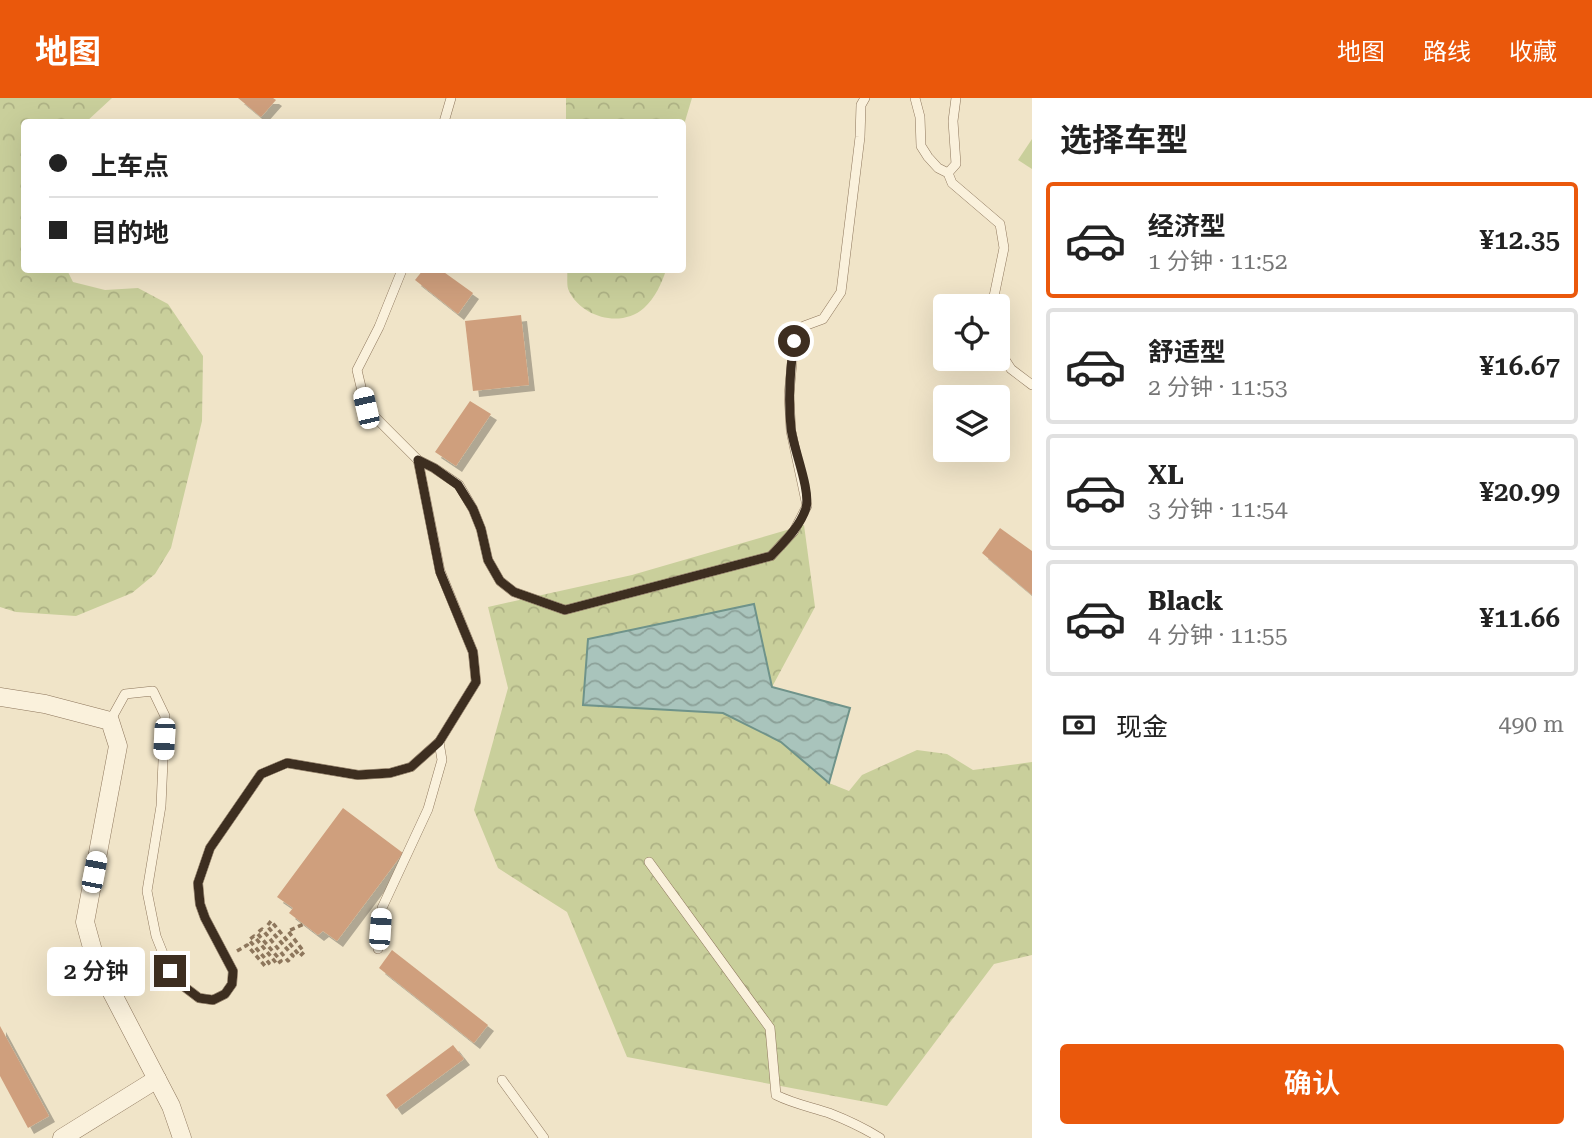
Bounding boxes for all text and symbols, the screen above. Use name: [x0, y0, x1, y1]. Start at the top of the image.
text: 地图: [35, 32, 101, 71]
text: 地图: [1337, 38, 1385, 66]
text: 路线: [1423, 38, 1471, 66]
text: 收藏: [1509, 38, 1557, 66]
text: 选择车型: [1060, 121, 1188, 159]
text: 上车点: [91, 151, 169, 181]
icon: car: [1064, 209, 1127, 272]
text: 经济型: [1148, 211, 1226, 241]
text: 目的地: [91, 218, 169, 248]
text: ¥12.35: [1480, 225, 1560, 255]
text: 1 分钟 · 11:52: [1148, 248, 1288, 275]
map controls: [933, 294, 1010, 462]
button: locate: [933, 294, 1010, 371]
route start: [778, 325, 810, 357]
icon: car: [1064, 335, 1127, 398]
text: 舒适型: [1148, 337, 1226, 367]
text: ¥16.67: [1480, 351, 1560, 381]
text: 2 分钟 · 11:53: [1148, 374, 1288, 401]
car: [352, 385, 381, 431]
button: layers: [933, 385, 1010, 462]
text: XL: [1148, 460, 1184, 490]
icon: car: [1064, 461, 1127, 524]
text: ¥20.99: [1480, 477, 1560, 507]
text: 3 分钟 · 11:54: [1148, 496, 1288, 523]
text: Black: [1148, 586, 1223, 616]
icon: car: [1064, 587, 1127, 650]
text: ¥11.66: [1480, 603, 1560, 633]
text: 4 分钟 · 11:55: [1148, 622, 1288, 649]
icon: cash: [1060, 706, 1098, 744]
text: 490 m: [1499, 711, 1564, 738]
text: 现金: [1116, 712, 1168, 742]
car: [153, 717, 176, 761]
car: [80, 849, 109, 895]
car: [369, 907, 392, 951]
callout: 2 分钟: [47, 946, 146, 996]
route end: [154, 955, 186, 987]
text: 2 分钟: [64, 958, 128, 985]
button: 确认: [1060, 1044, 1564, 1124]

